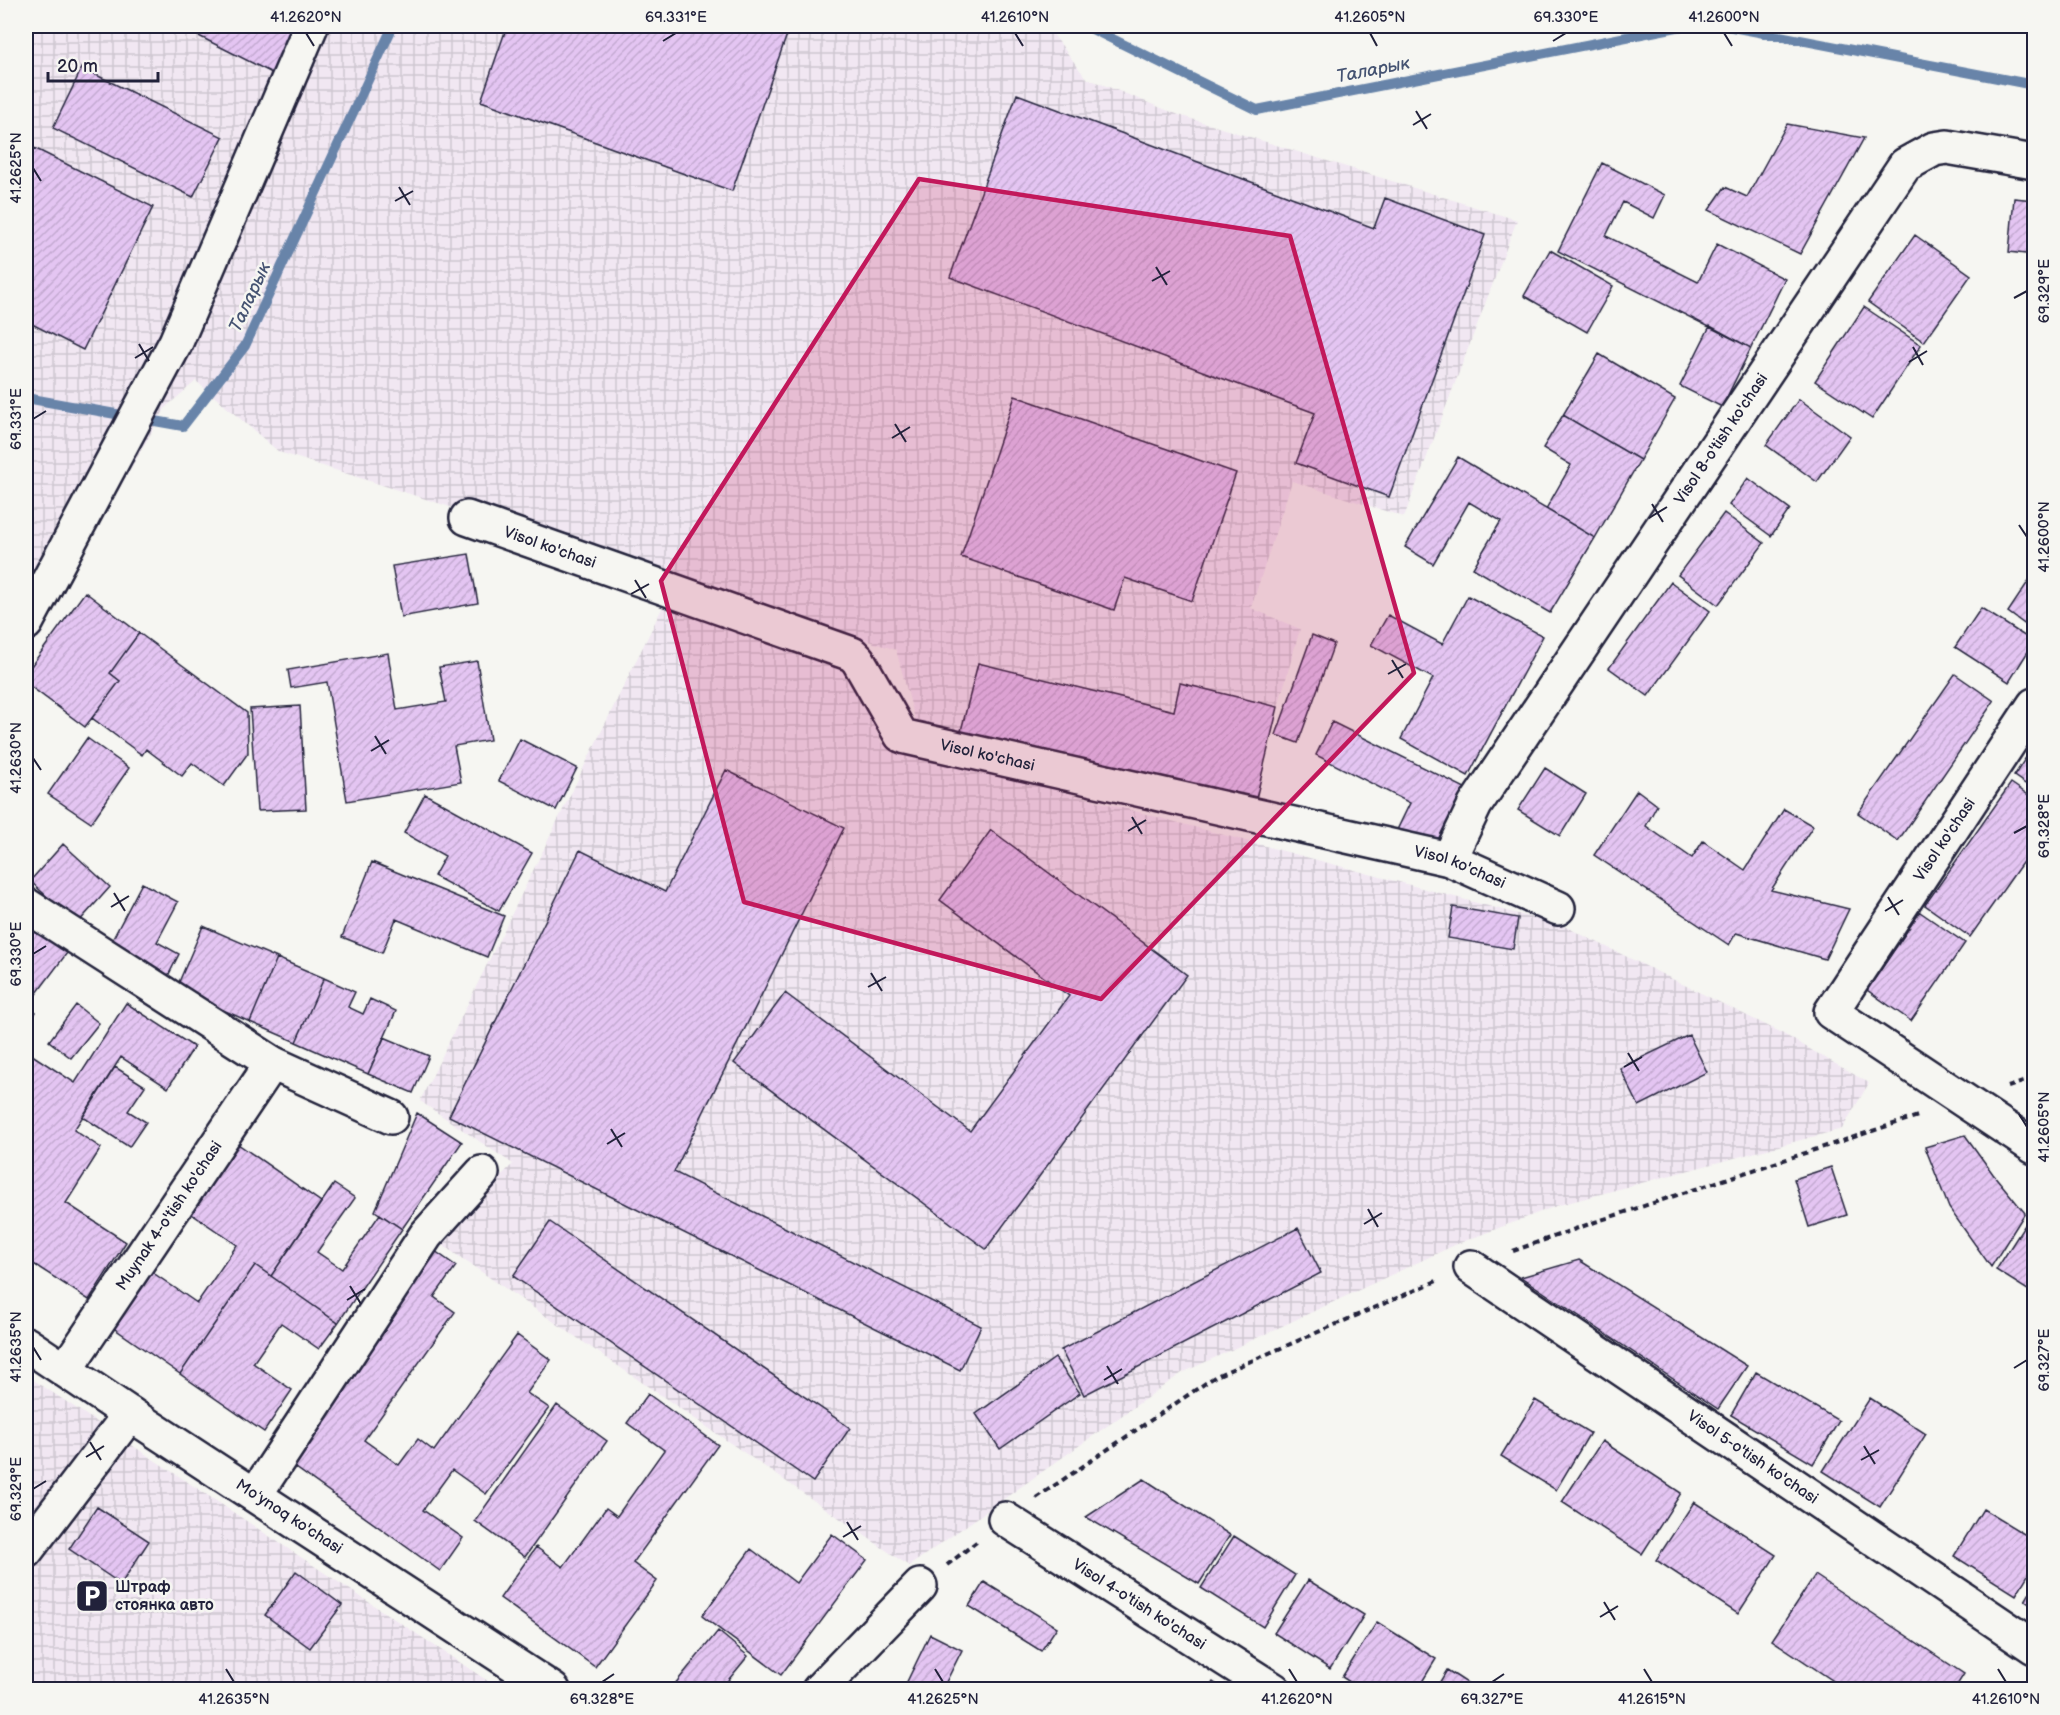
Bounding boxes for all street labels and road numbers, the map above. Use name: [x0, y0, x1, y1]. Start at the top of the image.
street label: Visol 8-o'tish ko'chasi: [1670, 370, 1772, 508]
street label: Visol ko'chasi: [501, 522, 599, 572]
street label: Visol ko'chasi: [938, 735, 1036, 775]
street label: Visol ko'chasi: [1910, 795, 1980, 885]
street label: Visol ko'chasi: [1412, 842, 1509, 893]
street label: Muynak 4-o'tish ko'chasi: [112, 1138, 226, 1294]
street label: Visol 5-o'tish ko'chasi: [1684, 1406, 1822, 1508]
street label: Moʻynoq ko'chasi: [232, 1475, 346, 1559]
street label: Visol 4-o'tish ko'chasi: [1069, 1555, 1209, 1654]

